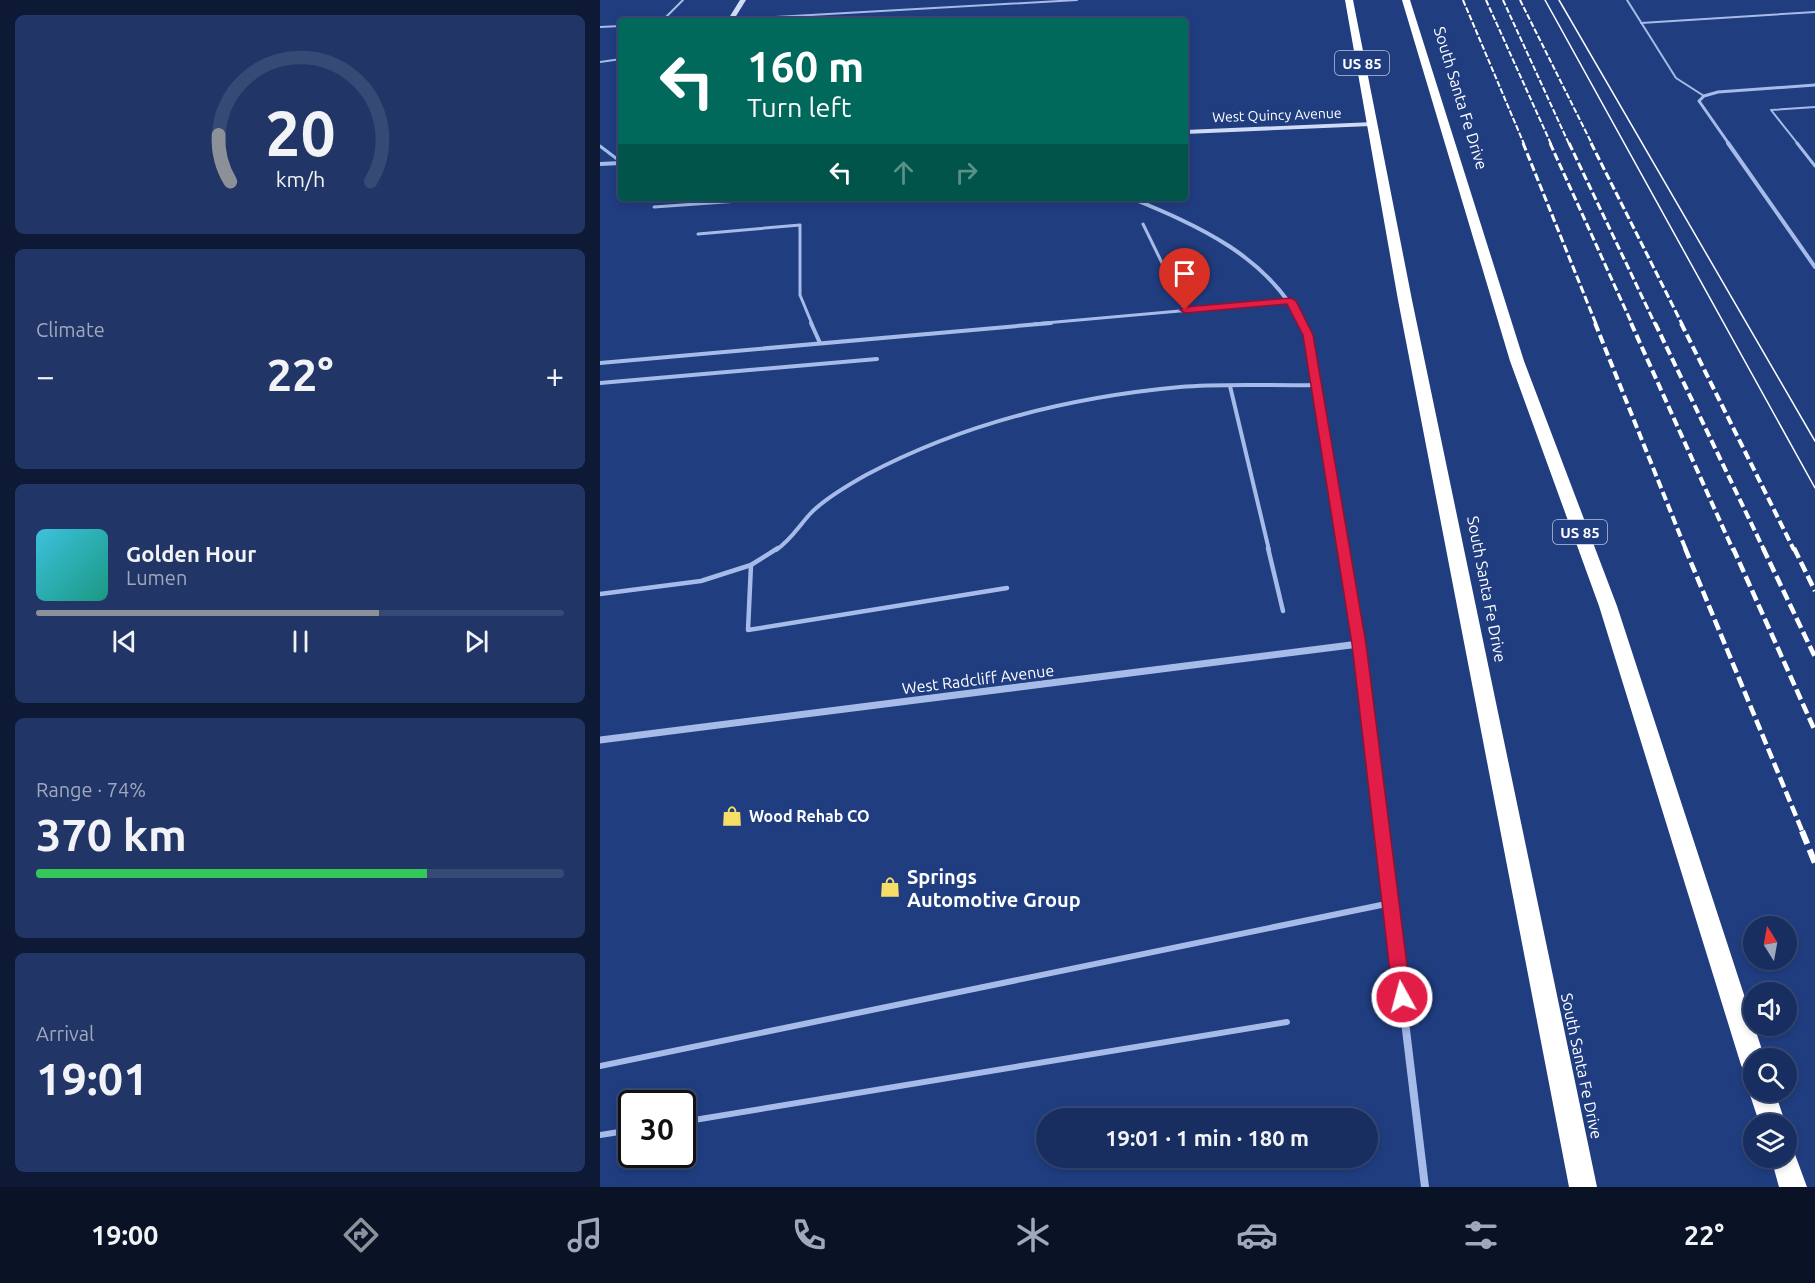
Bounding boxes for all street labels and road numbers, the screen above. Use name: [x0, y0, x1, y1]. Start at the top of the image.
street label: South Santa Fe Drive: [1431, 24, 1491, 172]
road number: US 85: [1335, 51, 1389, 75]
street label: West Quincy Avenue: [1212, 105, 1342, 125]
street label: South Santa Fe Drive: [1464, 514, 1510, 664]
road number: US 85: [1553, 520, 1607, 544]
street label: West Radcliff Avenue: [901, 661, 1055, 697]
street label: South Santa Fe Drive: [1558, 991, 1606, 1141]

